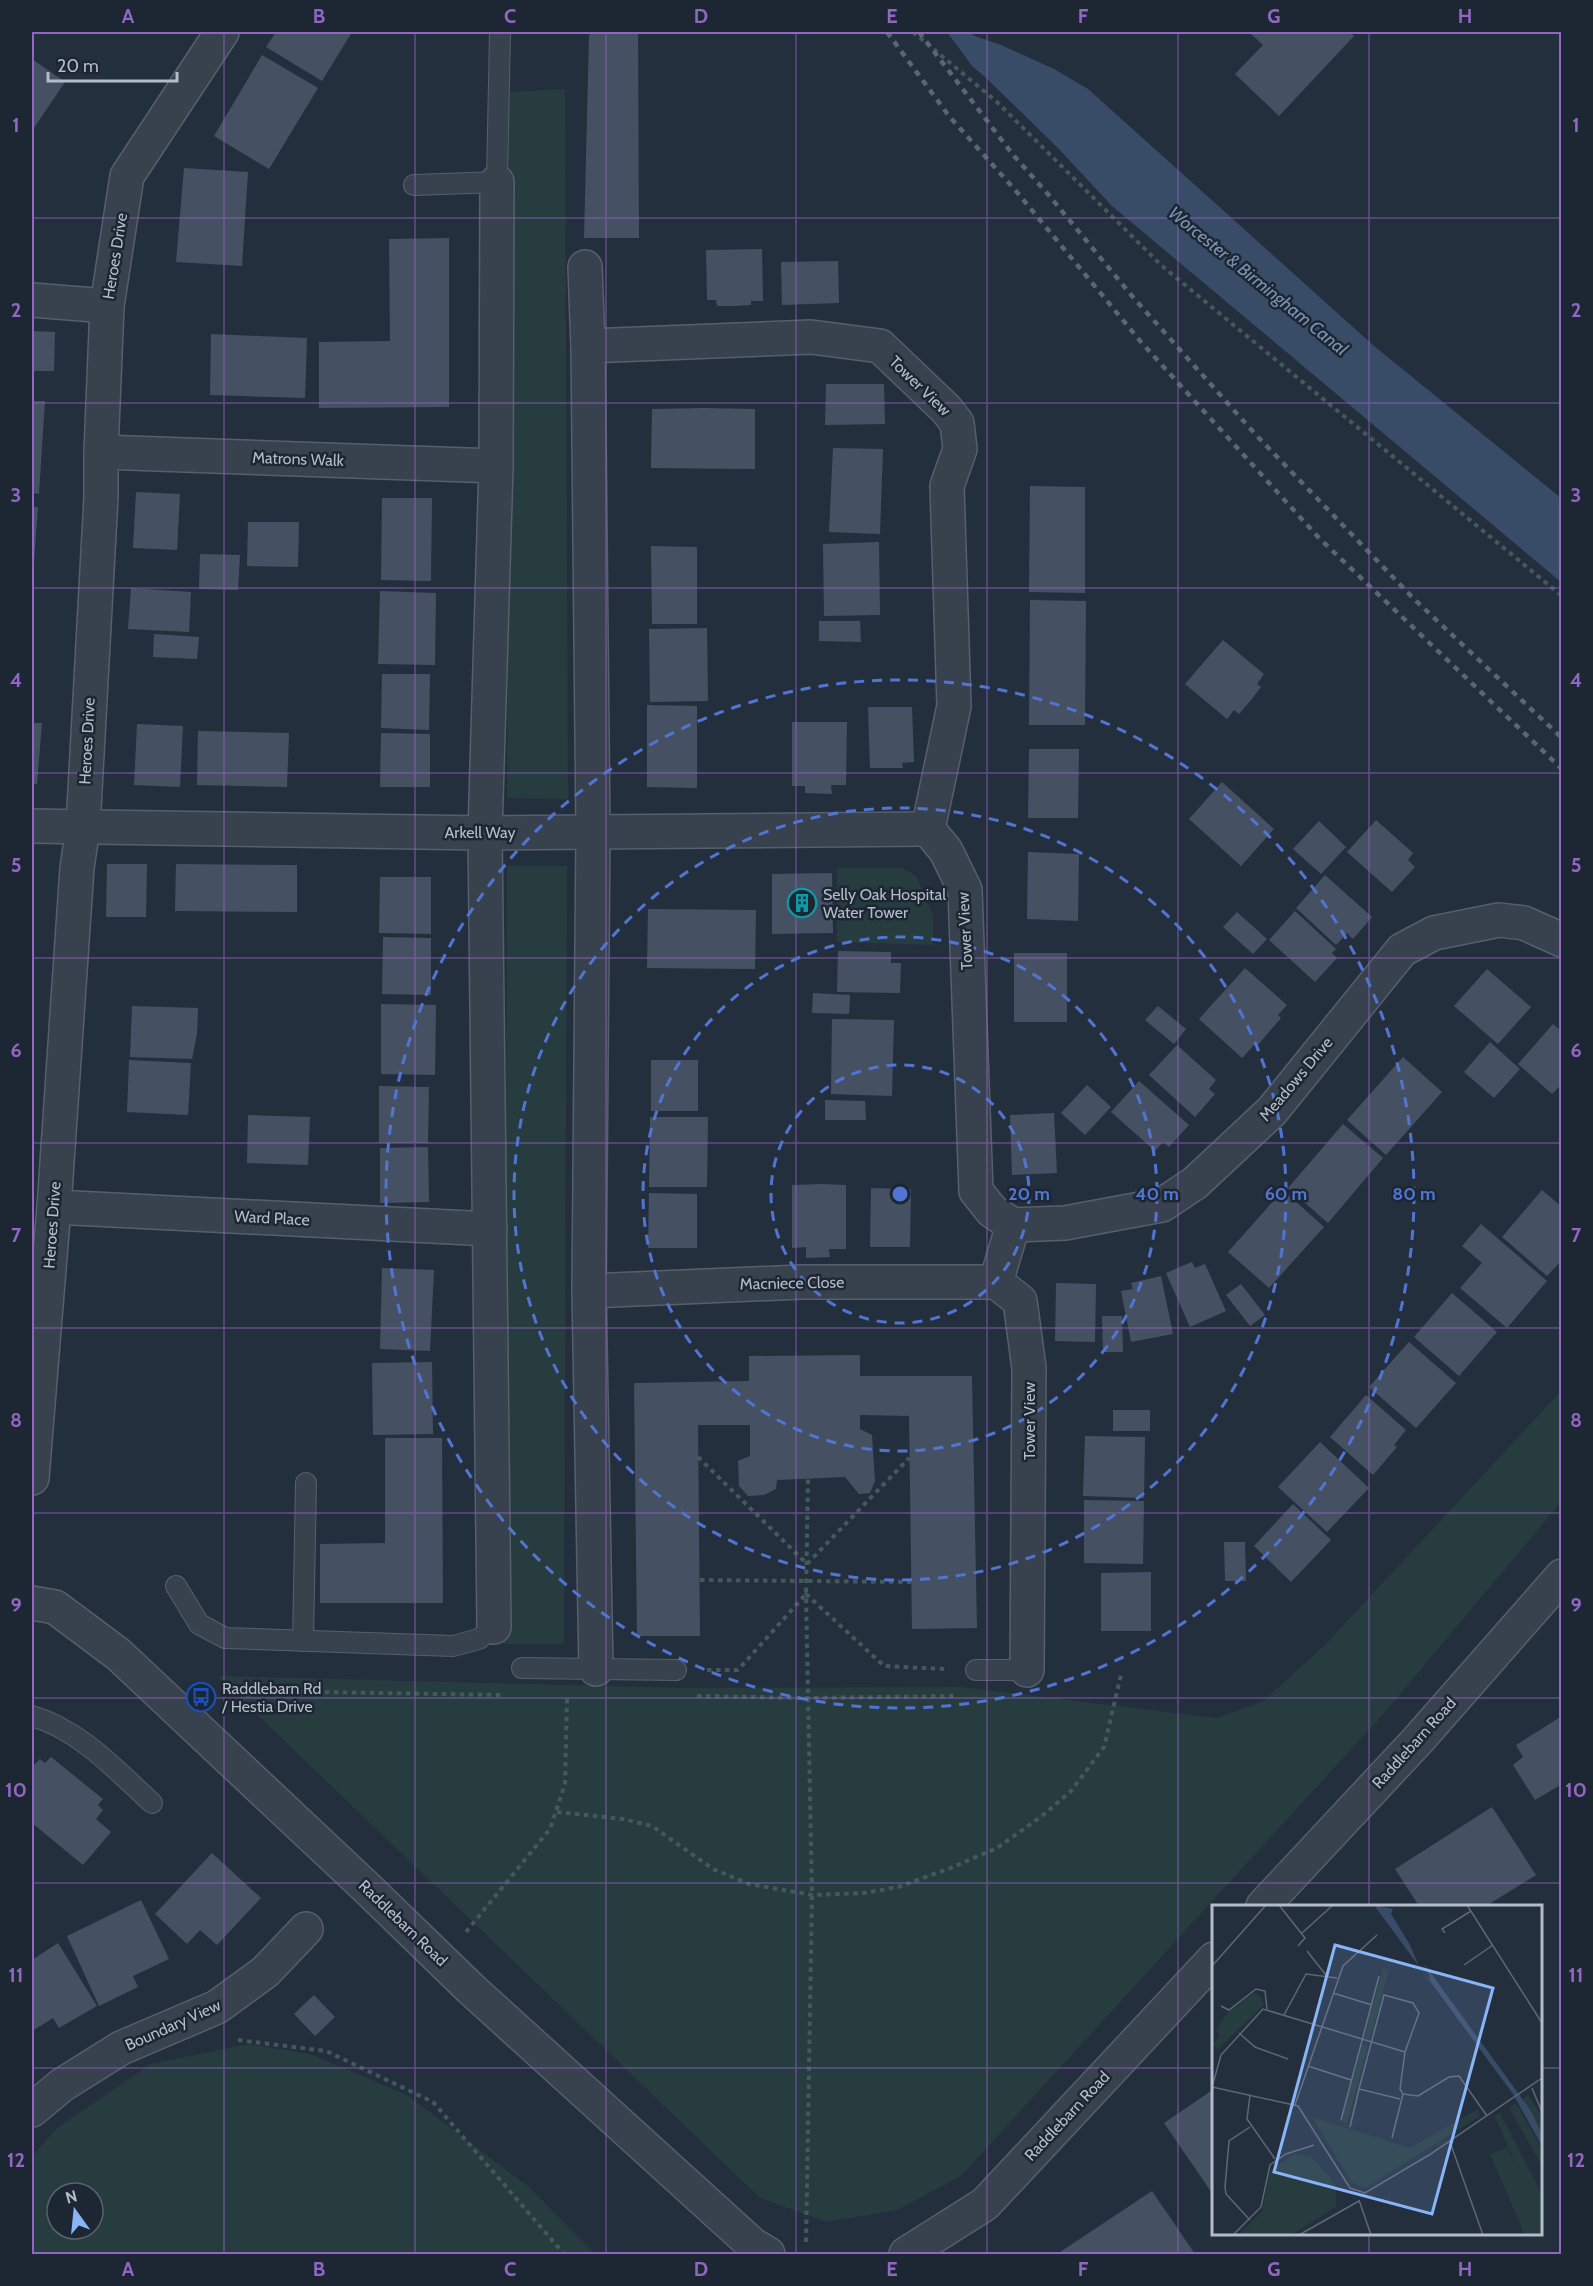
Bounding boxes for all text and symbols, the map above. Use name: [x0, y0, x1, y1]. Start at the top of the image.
text: A: [122, 4, 135, 28]
text: B: [313, 4, 325, 28]
text: C: [504, 4, 516, 28]
text: D: [694, 4, 708, 28]
text: E: [886, 4, 898, 28]
text: F: [1078, 4, 1089, 28]
text: G: [1267, 4, 1281, 28]
text: H: [1458, 4, 1472, 28]
scale bar: [48, 45, 177, 83]
text: 20 m: [57, 55, 99, 77]
text: 1: [12, 113, 20, 137]
text: 1: [1572, 113, 1580, 137]
water label: Worcester & Birmingham Canal: [1164, 202, 1353, 361]
street label: Heroes Drive: [99, 211, 131, 301]
text: 2: [11, 298, 21, 322]
text: 2: [1571, 298, 1581, 322]
street label: Tower View: [885, 352, 955, 420]
street label: Matrons Walk: [252, 448, 345, 470]
text: 3: [11, 483, 21, 507]
text: 3: [1571, 483, 1581, 507]
text: 4: [10, 668, 22, 692]
text: 4: [1570, 668, 1582, 692]
street label: Heroes Drive: [75, 697, 99, 785]
street label: Arkell Way: [444, 823, 516, 842]
text: 5: [11, 853, 21, 877]
text: 5: [1571, 853, 1581, 877]
place label: Selly Oak Hospital Water Tower: [823, 885, 946, 922]
building icon: Selly Oak Hospital Water Tower: [786, 887, 818, 919]
street label: Tower View: [953, 891, 977, 970]
street label: Meadows Drive: [1255, 1033, 1337, 1125]
text: 6: [10, 1038, 22, 1062]
text: 6: [1570, 1038, 1582, 1062]
street label: Heroes Drive: [39, 1181, 65, 1269]
text: 20 m: [1008, 1183, 1050, 1205]
text: 40 m: [1135, 1183, 1179, 1205]
text: 60 m: [1265, 1183, 1307, 1205]
text: 80 m: [1392, 1183, 1436, 1205]
centre of rings: [890, 1184, 910, 1204]
street label: Ward Place: [234, 1207, 310, 1229]
text: 7: [11, 1223, 22, 1247]
text: 7: [1571, 1223, 1582, 1247]
street label: Macniece Close: [740, 1273, 844, 1293]
street label: Tower View: [1020, 1382, 1039, 1460]
text: 8: [10, 1408, 22, 1432]
text: 8: [1570, 1408, 1582, 1432]
text: 9: [10, 1593, 22, 1617]
text: 9: [1570, 1593, 1582, 1617]
place label: Raddlebarn Rd / Hestia Drive: [221, 1679, 321, 1716]
bus stop icon: Raddlebarn Rd / Hestia Drive: [185, 1681, 217, 1713]
street label: Raddlebarn Road: [1368, 1694, 1460, 1792]
text: 10: [5, 1778, 27, 1802]
text: 10: [1565, 1778, 1587, 1802]
street label: Raddlebarn Road: [355, 1876, 451, 1970]
inset map: [1212, 1905, 1542, 2235]
text: 11: [9, 1963, 23, 1987]
text: 11: [1569, 1963, 1583, 1987]
street label: Boundary View: [122, 1995, 224, 2055]
street label: Raddlebarn Road: [1021, 2067, 1113, 2165]
text: 12: [7, 2148, 25, 2172]
text: 12: [1567, 2148, 1585, 2172]
north arrow: [45, 2181, 105, 2241]
text: N: [63, 2186, 79, 2208]
text: A: [122, 2257, 135, 2281]
text: B: [313, 2257, 325, 2281]
text: C: [504, 2257, 516, 2281]
text: D: [694, 2257, 708, 2281]
text: E: [886, 2257, 898, 2281]
text: F: [1078, 2257, 1089, 2281]
text: G: [1267, 2257, 1281, 2281]
text: H: [1458, 2257, 1472, 2281]

